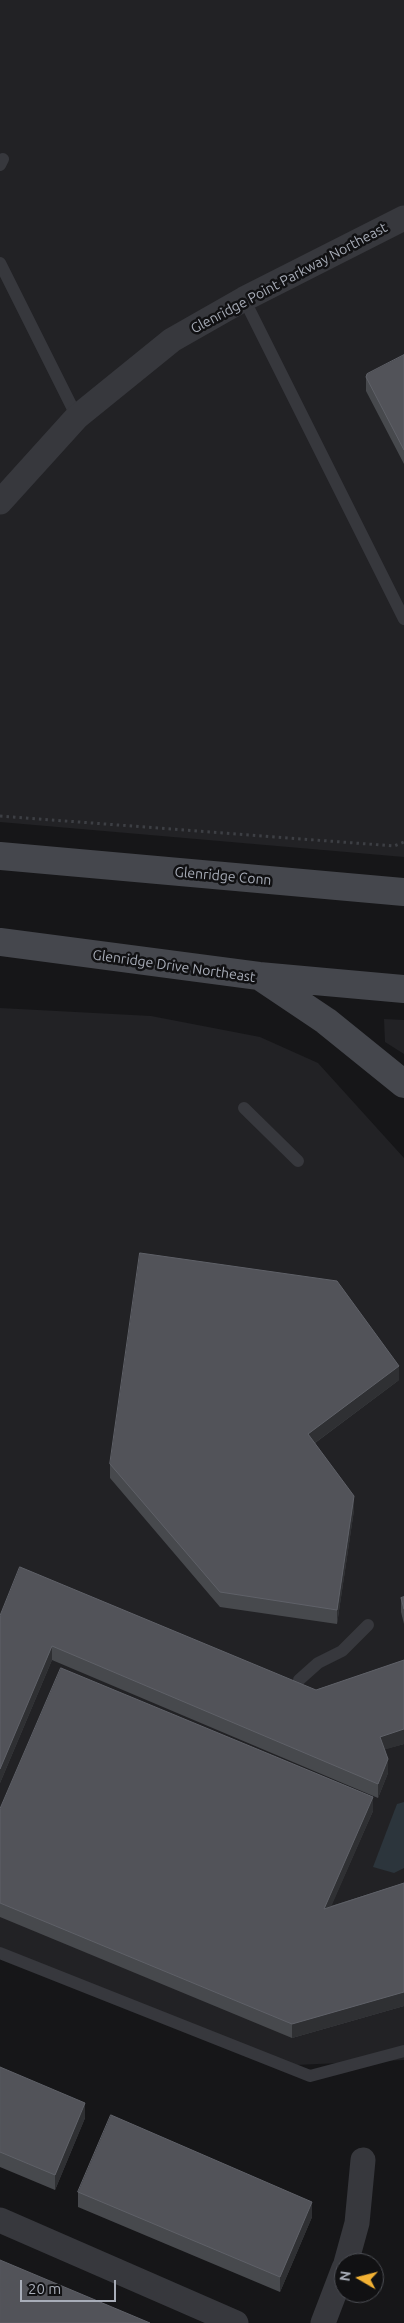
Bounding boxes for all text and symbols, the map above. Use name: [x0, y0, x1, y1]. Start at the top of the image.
street label: Glenridge Point Parkway Northeast: [188, 219, 390, 337]
street label: Glenridge Conn: [174, 863, 272, 889]
street label: Glenridge Drive Northeast: [91, 946, 257, 986]
north arrow: [334, 2253, 384, 2303]
scale bar: [22, 2270, 119, 2302]
text: N: [336, 2270, 354, 2282]
text: 20 m: [28, 2280, 61, 2297]

